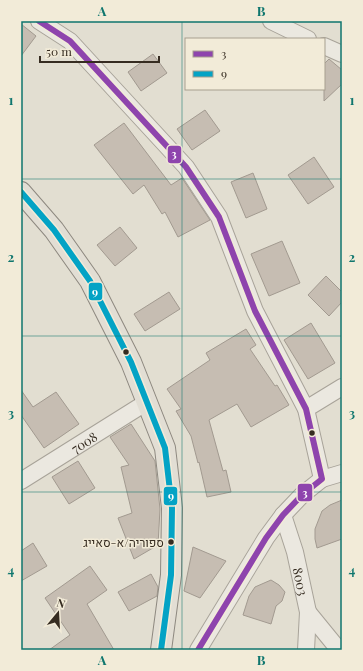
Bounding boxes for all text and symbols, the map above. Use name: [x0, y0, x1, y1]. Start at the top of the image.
text: A: [97, 2, 107, 19]
text: B: [257, 2, 266, 19]
scale bar: [40, 38, 159, 64]
legend: [185, 38, 325, 90]
text: 50 m: [46, 43, 72, 59]
text: 3: [221, 45, 226, 61]
text: 9: [221, 65, 227, 81]
text: 1: [9, 91, 14, 108]
text: 1: [350, 91, 355, 108]
line badge: 3: [167, 145, 182, 164]
text: 3: [171, 146, 177, 161]
text: 2: [8, 248, 15, 265]
text: 2: [349, 248, 356, 265]
line badge: 9: [88, 282, 103, 301]
text: 9: [92, 284, 98, 299]
unlabelled marker: [121, 347, 131, 357]
text: 3: [8, 404, 14, 421]
text: 3: [349, 404, 355, 421]
street label: 7008: [67, 427, 100, 456]
unlabelled marker: [307, 428, 317, 438]
line badge: 3: [297, 483, 313, 502]
text: 3: [302, 485, 308, 500]
line badge: 9: [163, 486, 178, 506]
text: 9: [168, 488, 174, 503]
place label: ספוריה/א-סאייג: [83, 534, 164, 550]
marker: ספוריה/א-סאייג: [166, 537, 176, 547]
text: 4: [8, 561, 15, 578]
text: 4: [349, 561, 356, 578]
street label: 8003: [290, 566, 313, 597]
north arrow: [38, 593, 78, 633]
text: N: [55, 595, 67, 611]
text: A: [97, 651, 107, 668]
text: B: [257, 651, 266, 668]

